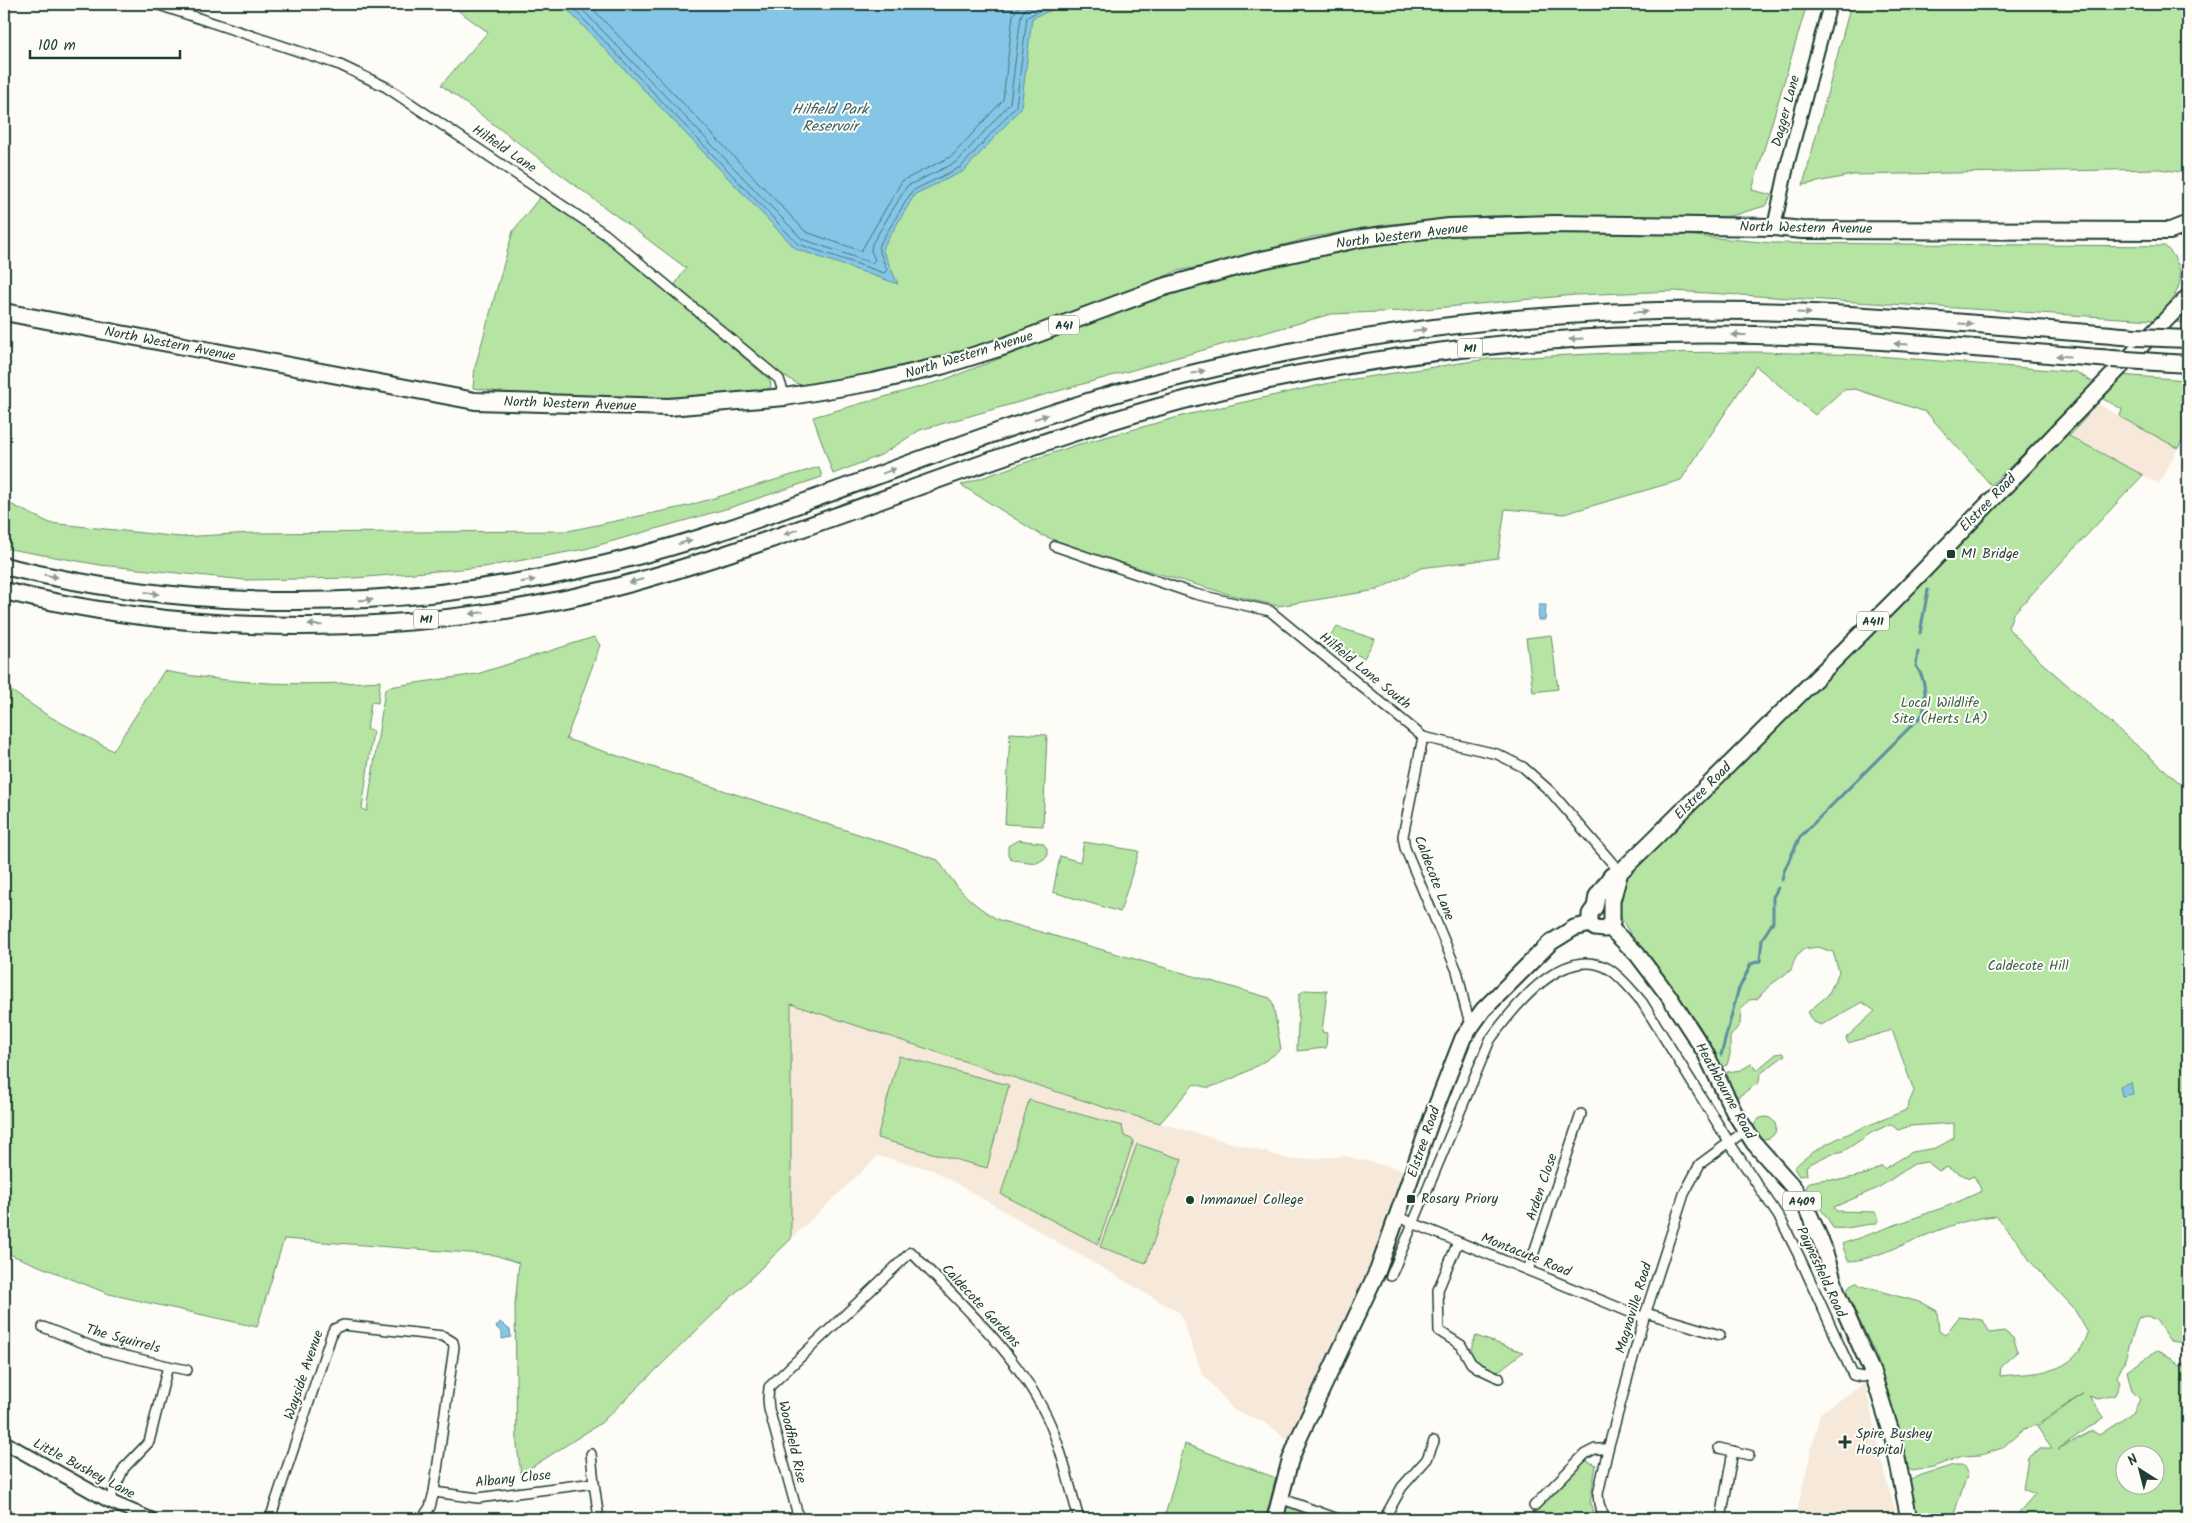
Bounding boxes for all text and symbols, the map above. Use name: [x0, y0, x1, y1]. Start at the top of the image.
scale bar: [30, 28, 180, 60]
text: 100 m: [38, 34, 76, 58]
street label: Dagger Lane: [1766, 72, 1806, 149]
water label: Hilfield Park Reservoir: [792, 98, 870, 139]
street label: Hilfield Lane: [467, 119, 541, 179]
street label: North Western Avenue: [1739, 216, 1873, 240]
street label: North Western Avenue: [1335, 217, 1470, 255]
one-way arrow: [1634, 307, 1650, 315]
one-way arrow: [1796, 310, 1812, 318]
road number: A41: [1049, 316, 1079, 334]
street label: North Western Avenue: [103, 321, 238, 368]
one-way arrow: [1958, 321, 1974, 329]
street label: North Western Avenue: [902, 325, 1036, 385]
one-way arrow: [1412, 326, 1428, 334]
one-way arrow: [1731, 331, 1747, 339]
one-way arrow: [1568, 335, 1584, 343]
road number: M1: [1458, 338, 1482, 358]
one-way arrow: [1893, 339, 1909, 347]
one-way arrow: [2055, 351, 2071, 359]
one-way arrow: [1190, 368, 1205, 376]
street label: North Western Avenue: [503, 391, 637, 417]
one-way arrow: [1034, 412, 1049, 420]
one-way arrow: [881, 467, 896, 474]
street label: Elstree Road: [1954, 468, 2022, 537]
one-way arrow: [784, 529, 798, 537]
one-way arrow: [678, 538, 693, 546]
place label: M1 Bridge: [1961, 543, 2020, 565]
marker: M1 Bridge: [1945, 548, 1957, 560]
one-way arrow: [44, 573, 60, 581]
one-way arrow: [520, 576, 536, 584]
one-way arrow: [629, 578, 644, 586]
one-way arrow: [144, 589, 160, 597]
one-way arrow: [359, 595, 375, 603]
one-way arrow: [469, 609, 485, 617]
road number: M1: [414, 610, 438, 628]
road number: A411: [1857, 612, 1889, 630]
one-way arrow: [307, 620, 323, 628]
street label: Hilfield Lane South: [1314, 627, 1416, 715]
park label: Local Wildlife Site (Herts LA): [1892, 692, 1988, 730]
street label: Elstree Road: [1669, 756, 1738, 825]
street label: Caldecote Lane: [1408, 832, 1461, 924]
park label: Caldecote Hill: [1987, 955, 2069, 977]
street label: Heathbourne Road: [1689, 1039, 1761, 1144]
street label: Elstree Road: [1402, 1103, 1447, 1181]
street label: Arden Close: [1520, 1150, 1564, 1224]
place label: Rosary Priory: [1421, 1188, 1498, 1210]
place label: Immanuel College: [1200, 1189, 1304, 1211]
road number: A409: [1783, 1192, 1821, 1210]
marker: Rosary Priory: [1405, 1193, 1417, 1205]
marker: Immanuel College: [1184, 1194, 1196, 1206]
street label: Paynesfield Road: [1790, 1223, 1852, 1322]
street label: Montacute Road: [1478, 1227, 1575, 1283]
street label: Caldecote Gardens: [936, 1259, 1026, 1353]
street label: Magnaville Road: [1610, 1259, 1659, 1356]
street label: The Squirrels: [83, 1319, 163, 1359]
street label: Wayside Avenue: [278, 1327, 330, 1423]
street label: Woodfield Rise: [772, 1399, 812, 1486]
place label: Spire Bushey Hospital: [1856, 1423, 1932, 1461]
street label: Little Bushey Lane: [29, 1433, 140, 1506]
marker: Spire Bushey Hospital: [1838, 1435, 1852, 1449]
north arrow: [2114, 1446, 2164, 1496]
text: N: [2123, 1449, 2143, 1472]
street label: Albany Close: [474, 1464, 553, 1494]

